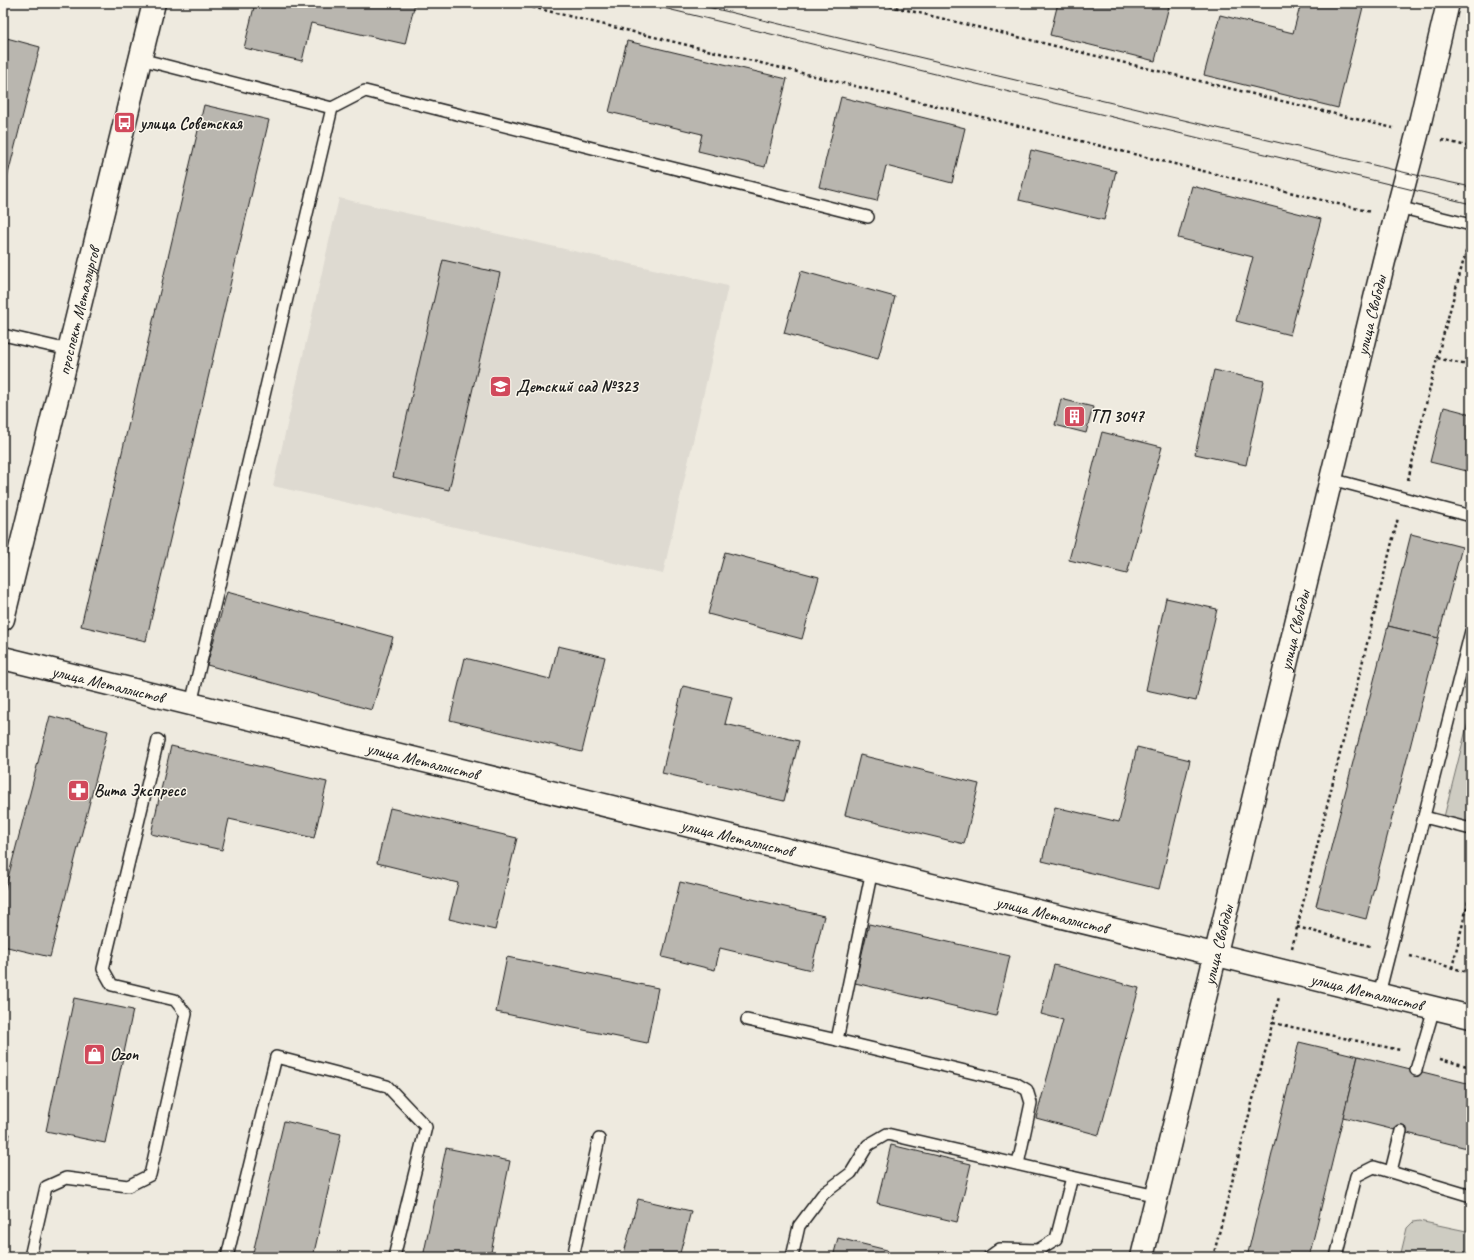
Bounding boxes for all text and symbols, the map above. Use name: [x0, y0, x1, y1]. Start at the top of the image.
bus stop icon: улица Советская: [111, 110, 137, 136]
place label: улица Советская: [138, 113, 243, 134]
street label: проспект Металлургов: [53, 242, 106, 377]
street label: улица Свободы: [1351, 271, 1392, 359]
school or university icon: Детский сад №323: [488, 373, 514, 399]
place label: Детский сад №323: [516, 376, 639, 397]
building icon: ТП 3047: [1061, 403, 1087, 429]
place label: ТП 3047: [1090, 406, 1146, 427]
street label: улица Свободы: [1275, 586, 1315, 674]
street label: улица Металлистов: [49, 660, 169, 709]
street label: улица Металлистов: [363, 737, 484, 786]
pharmacy icon: Вита Экспресс: [66, 777, 92, 803]
place label: Вита Экспресс: [94, 780, 186, 801]
street label: улица Металлистов: [678, 814, 798, 863]
street label: улица Металлистов: [993, 891, 1113, 940]
street label: улица Свободы: [1198, 901, 1239, 988]
street label: улица Металлистов: [1308, 968, 1428, 1017]
shop icon: Ozon: [82, 1041, 108, 1067]
place label: Ozon: [110, 1044, 140, 1065]

